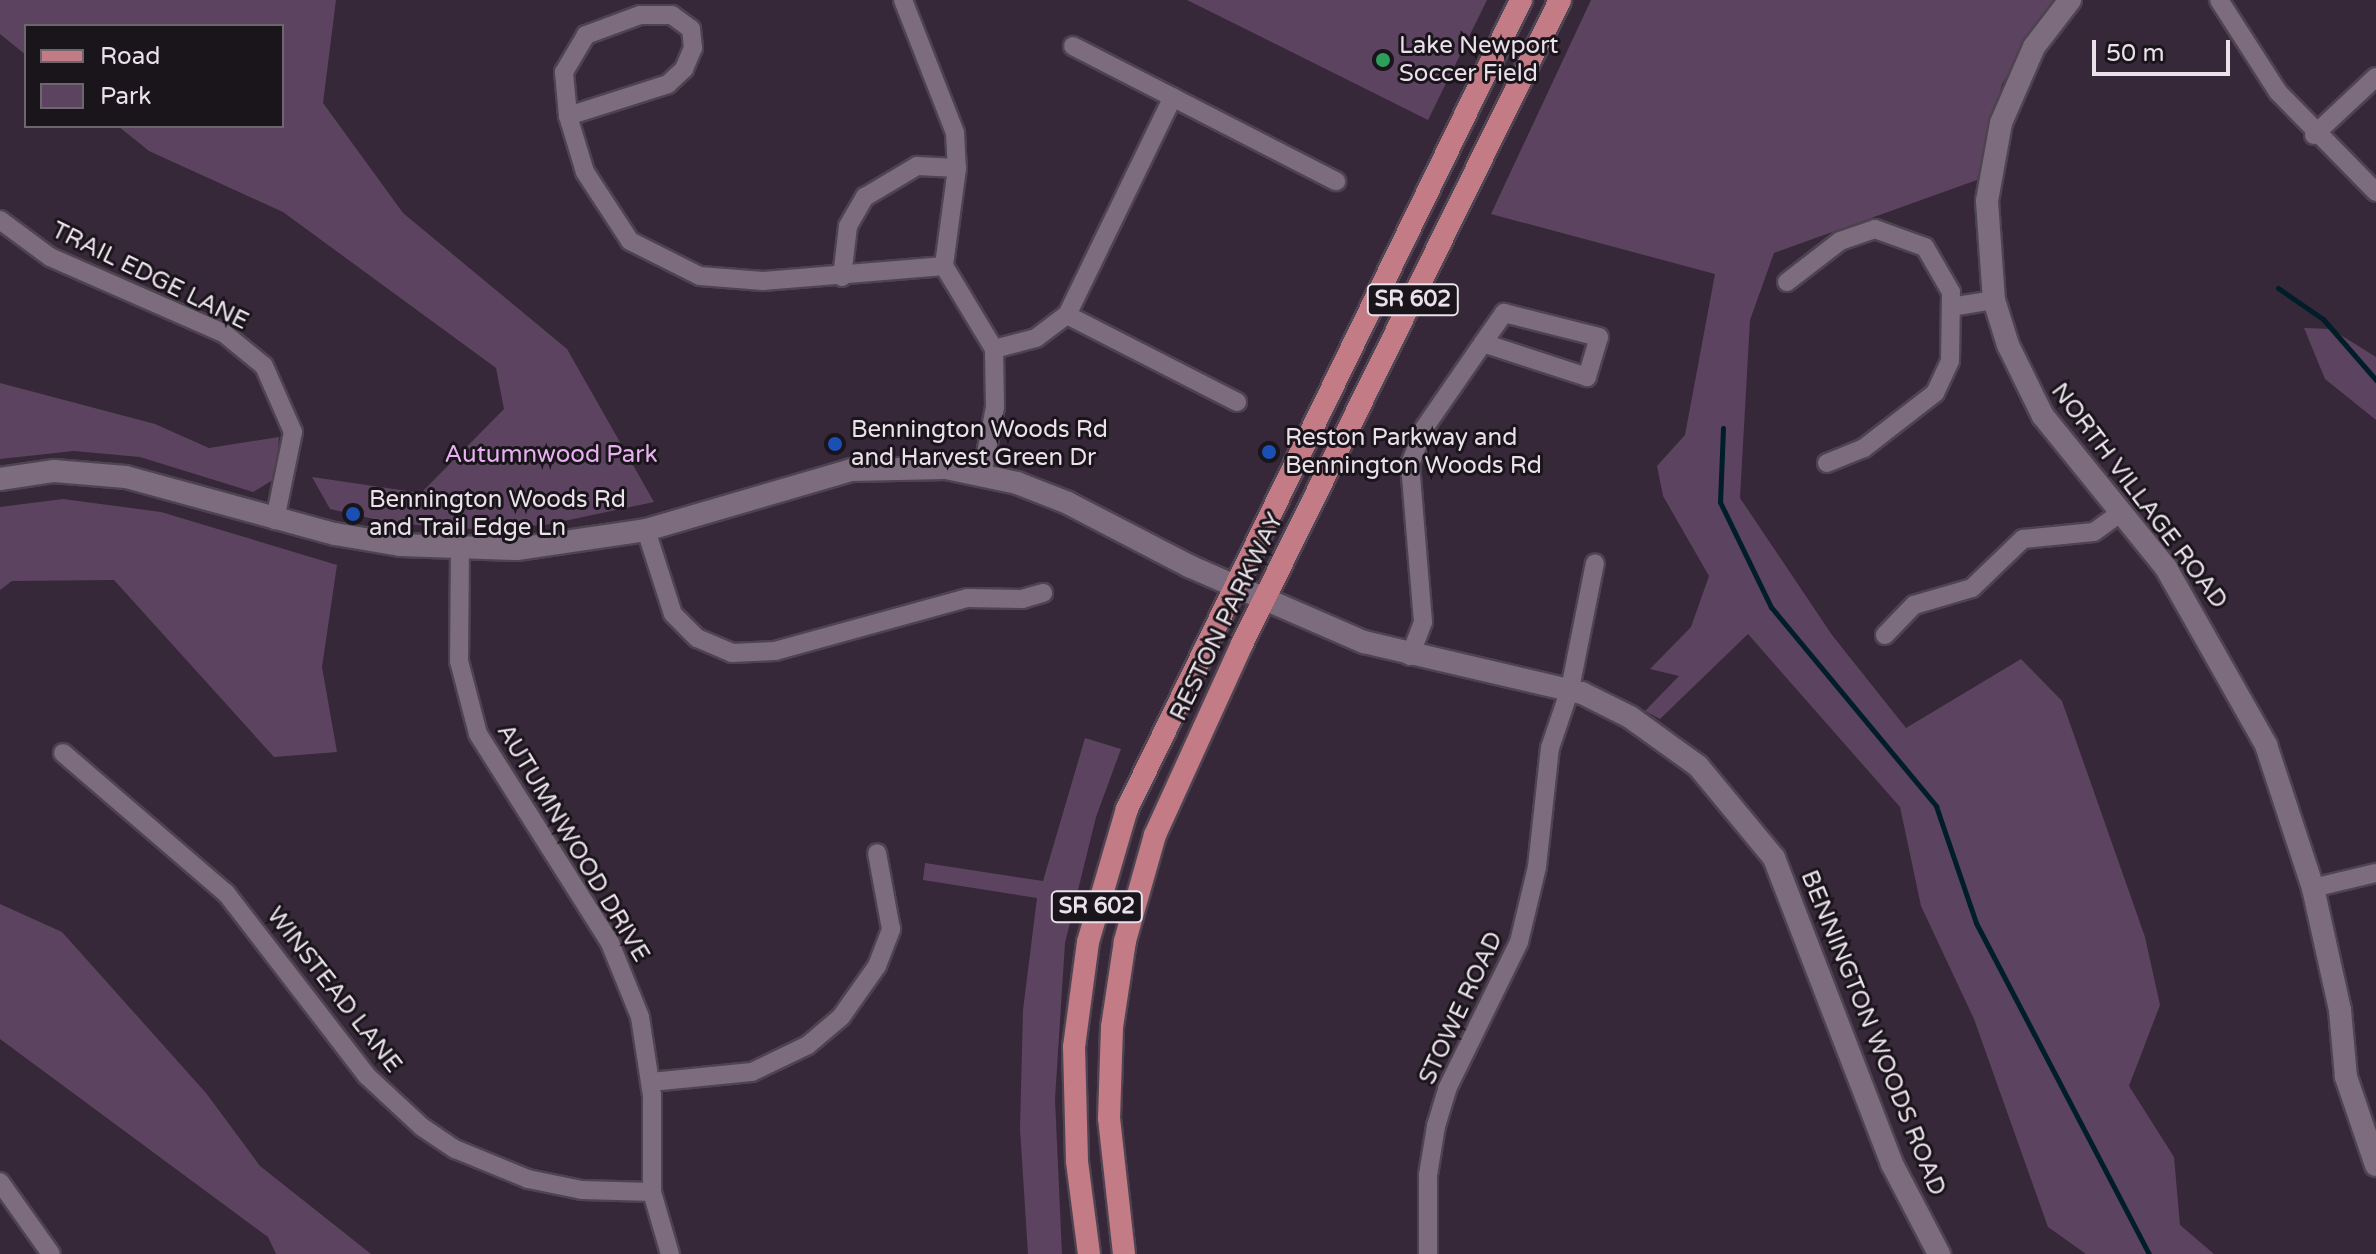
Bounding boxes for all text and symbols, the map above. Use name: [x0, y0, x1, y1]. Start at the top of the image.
legend: [24, 24, 284, 128]
scale bar: [2096, 24, 2234, 74]
place label: Lake Newport Soccer Field: [1399, 32, 1559, 88]
text: 50 m: [2106, 39, 2164, 68]
text: Road: [100, 42, 160, 71]
marker: Lake Newport Soccer Field: [1374, 51, 1392, 69]
text: Park: [100, 82, 151, 111]
street label: TRAIL EDGE LANE: [47, 216, 253, 336]
road number: SR 602: [1365, 282, 1461, 318]
street label: NORTH VILLAGE ROAD: [2045, 378, 2233, 614]
place label: Bennington Woods Rd and Harvest Green Dr: [851, 416, 1108, 472]
place label: Reston Parkway and Bennington Woods Rd: [1285, 424, 1542, 480]
marker: Bennington Woods Rd and Harvest Green Dr: [826, 435, 844, 453]
park label: Autumnwood Park: [444, 441, 658, 469]
marker: Reston Parkway and Bennington Woods Rd: [1260, 443, 1278, 461]
place label: Bennington Woods Rd and Trail Edge Ln: [369, 486, 626, 542]
marker: Bennington Woods Rd and Trail Edge Ln: [344, 505, 362, 523]
street label: RESTON PARKWAY: [1164, 508, 1290, 726]
street label: AUTUMNWOOD DRIVE: [491, 719, 655, 967]
street label: BENNINGTON WOODS ROAD: [1794, 866, 1952, 1200]
road number: SR 602: [1049, 889, 1145, 925]
street label: WINSTEAD LANE: [260, 901, 408, 1079]
street label: STOWE ROAD: [1413, 927, 1509, 1089]

